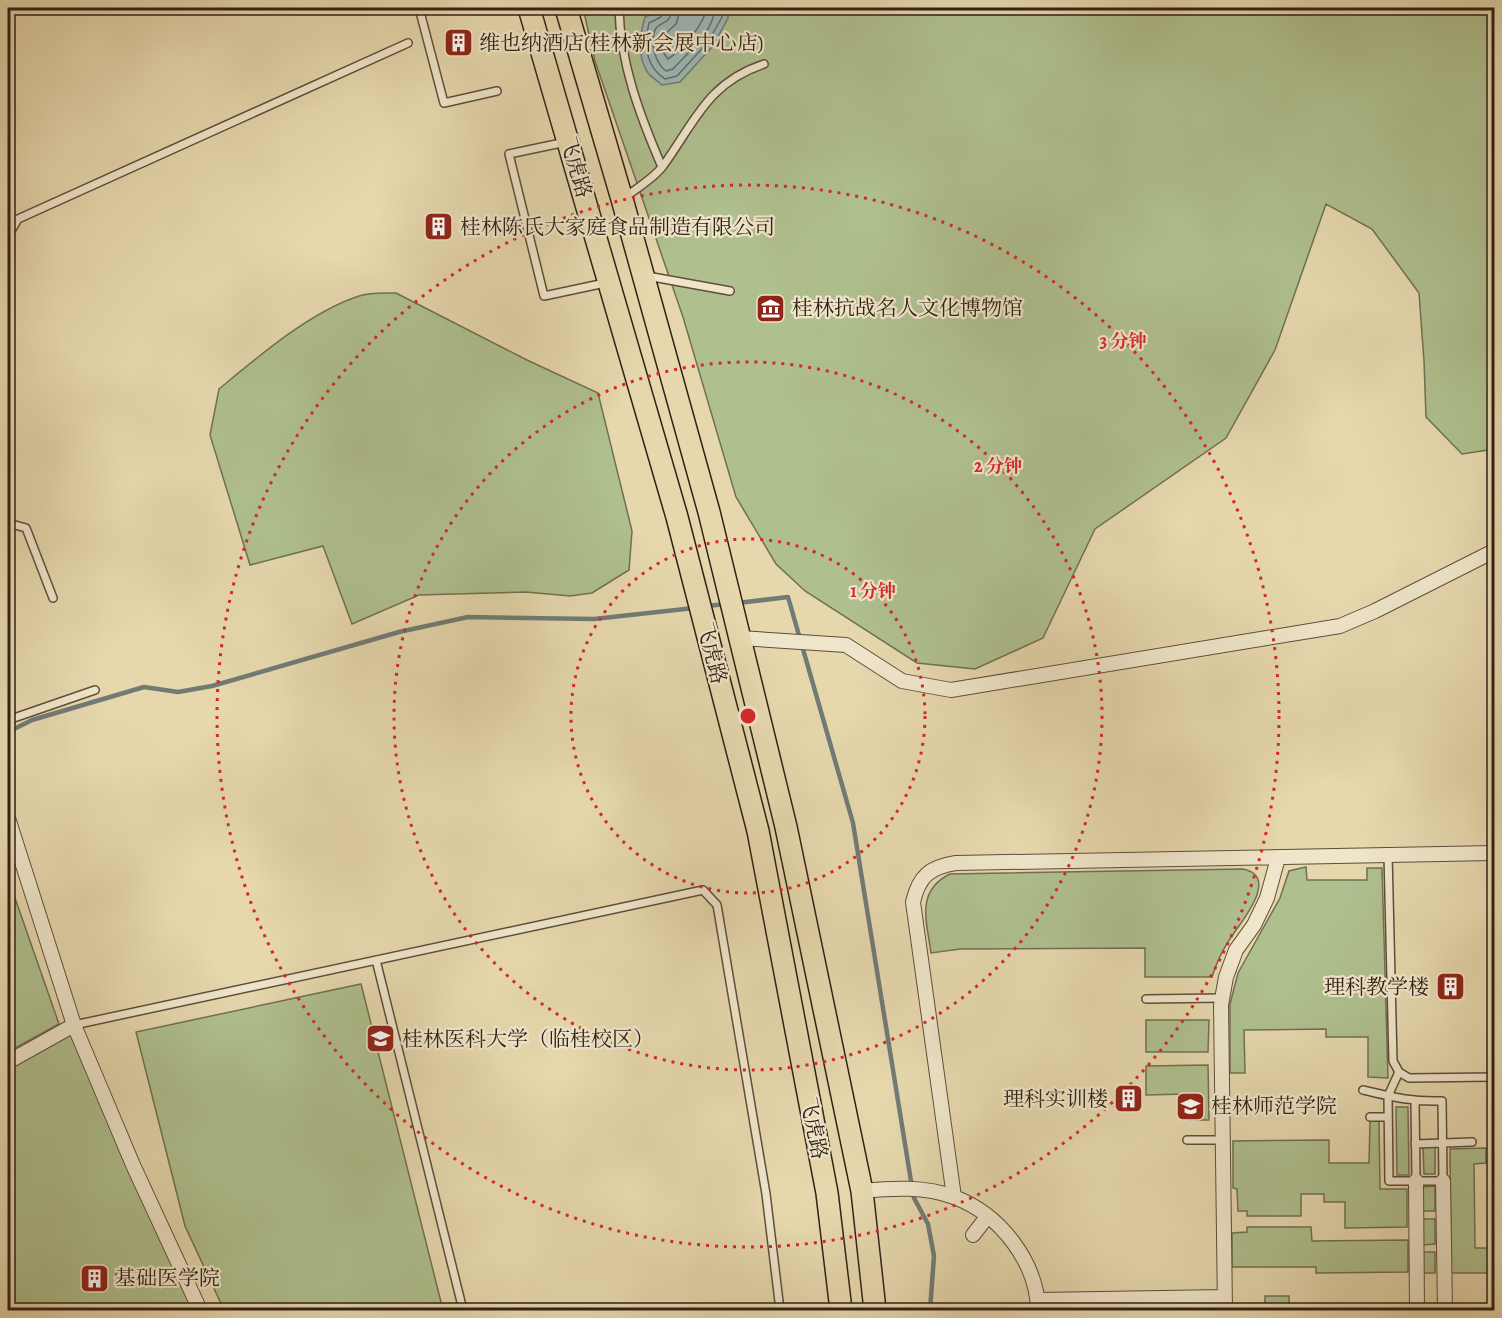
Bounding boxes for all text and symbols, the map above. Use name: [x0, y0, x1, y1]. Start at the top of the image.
building icon: 维也纳酒店(桂林新会展中心店): [442, 27, 474, 59]
place label: 维也纳酒店(桂林新会展中心店): [479, 29, 764, 57]
street label: 飞虎路: [554, 133, 598, 201]
building icon: 桂林陈氏大家庭食品制造有限公司: [423, 211, 455, 243]
place label: 桂林陈氏大家庭食品制造有限公司: [460, 213, 775, 241]
museum icon: 桂林抗战名人文化博物馆: [755, 292, 787, 324]
place label: 桂林抗战名人文化博物馆: [792, 294, 1023, 322]
text: 3 分钟: [1100, 329, 1146, 353]
text: 2 分钟: [974, 454, 1022, 478]
text: 1 分钟: [850, 579, 896, 603]
street label: 飞虎路: [691, 619, 733, 687]
centre of rings: [738, 706, 758, 726]
building icon: 理科教学楼: [1434, 971, 1466, 1003]
place label: 理科教学楼: [1324, 973, 1429, 1001]
school or university icon: 桂林医科大学（临桂校区）: [365, 1023, 397, 1055]
place label: 桂林医科大学（临桂校区）: [402, 1025, 654, 1053]
building icon: 理科实训楼: [1113, 1083, 1145, 1115]
place label: 理科实训楼: [1003, 1085, 1108, 1113]
school or university icon: 桂林师范学院: [1174, 1090, 1206, 1122]
place label: 桂林师范学院: [1211, 1092, 1337, 1120]
street label: 飞虎路: [794, 1094, 834, 1162]
building icon: 基础医学院: [78, 1262, 110, 1294]
place label: 基础医学院: [115, 1264, 220, 1292]

